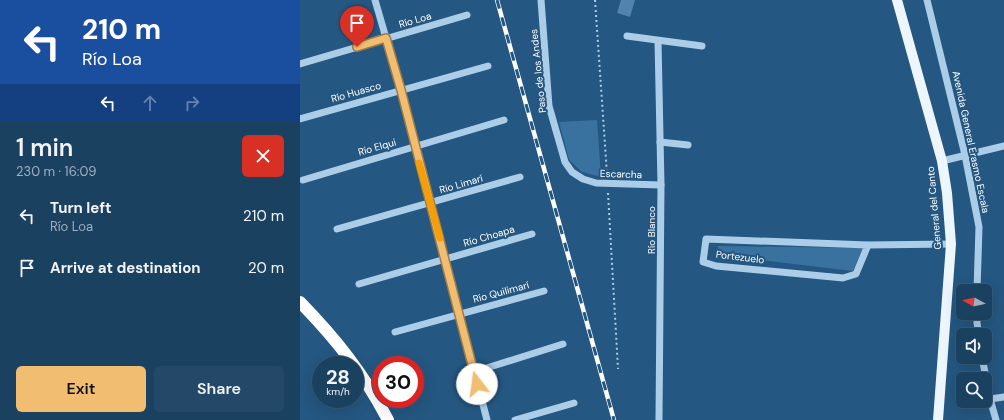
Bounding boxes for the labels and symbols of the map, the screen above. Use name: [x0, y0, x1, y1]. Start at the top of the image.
pin: [340, 6, 374, 47]
street label: Río Loa: [397, 9, 433, 31]
street label: Paso de los Andes: [527, 28, 549, 114]
street label: Avenida General Erasmo Escala: [950, 70, 992, 214]
street label: Río Huasco: [329, 79, 383, 105]
street label: Río Elqui: [356, 135, 398, 159]
street label: General del Canto: [924, 166, 944, 250]
street label: Escarcha: [600, 167, 642, 181]
street label: Río Limarí: [438, 171, 485, 196]
street label: Río Blanco: [645, 206, 658, 254]
street label: Río Choapa: [462, 222, 516, 250]
street label: Portezuelo: [715, 248, 765, 266]
street label: Río Quilimarí: [472, 278, 531, 306]
north arrow: [956, 284, 992, 320]
speed limit sign: 30: [372, 356, 424, 408]
position arrow: [456, 363, 498, 405]

